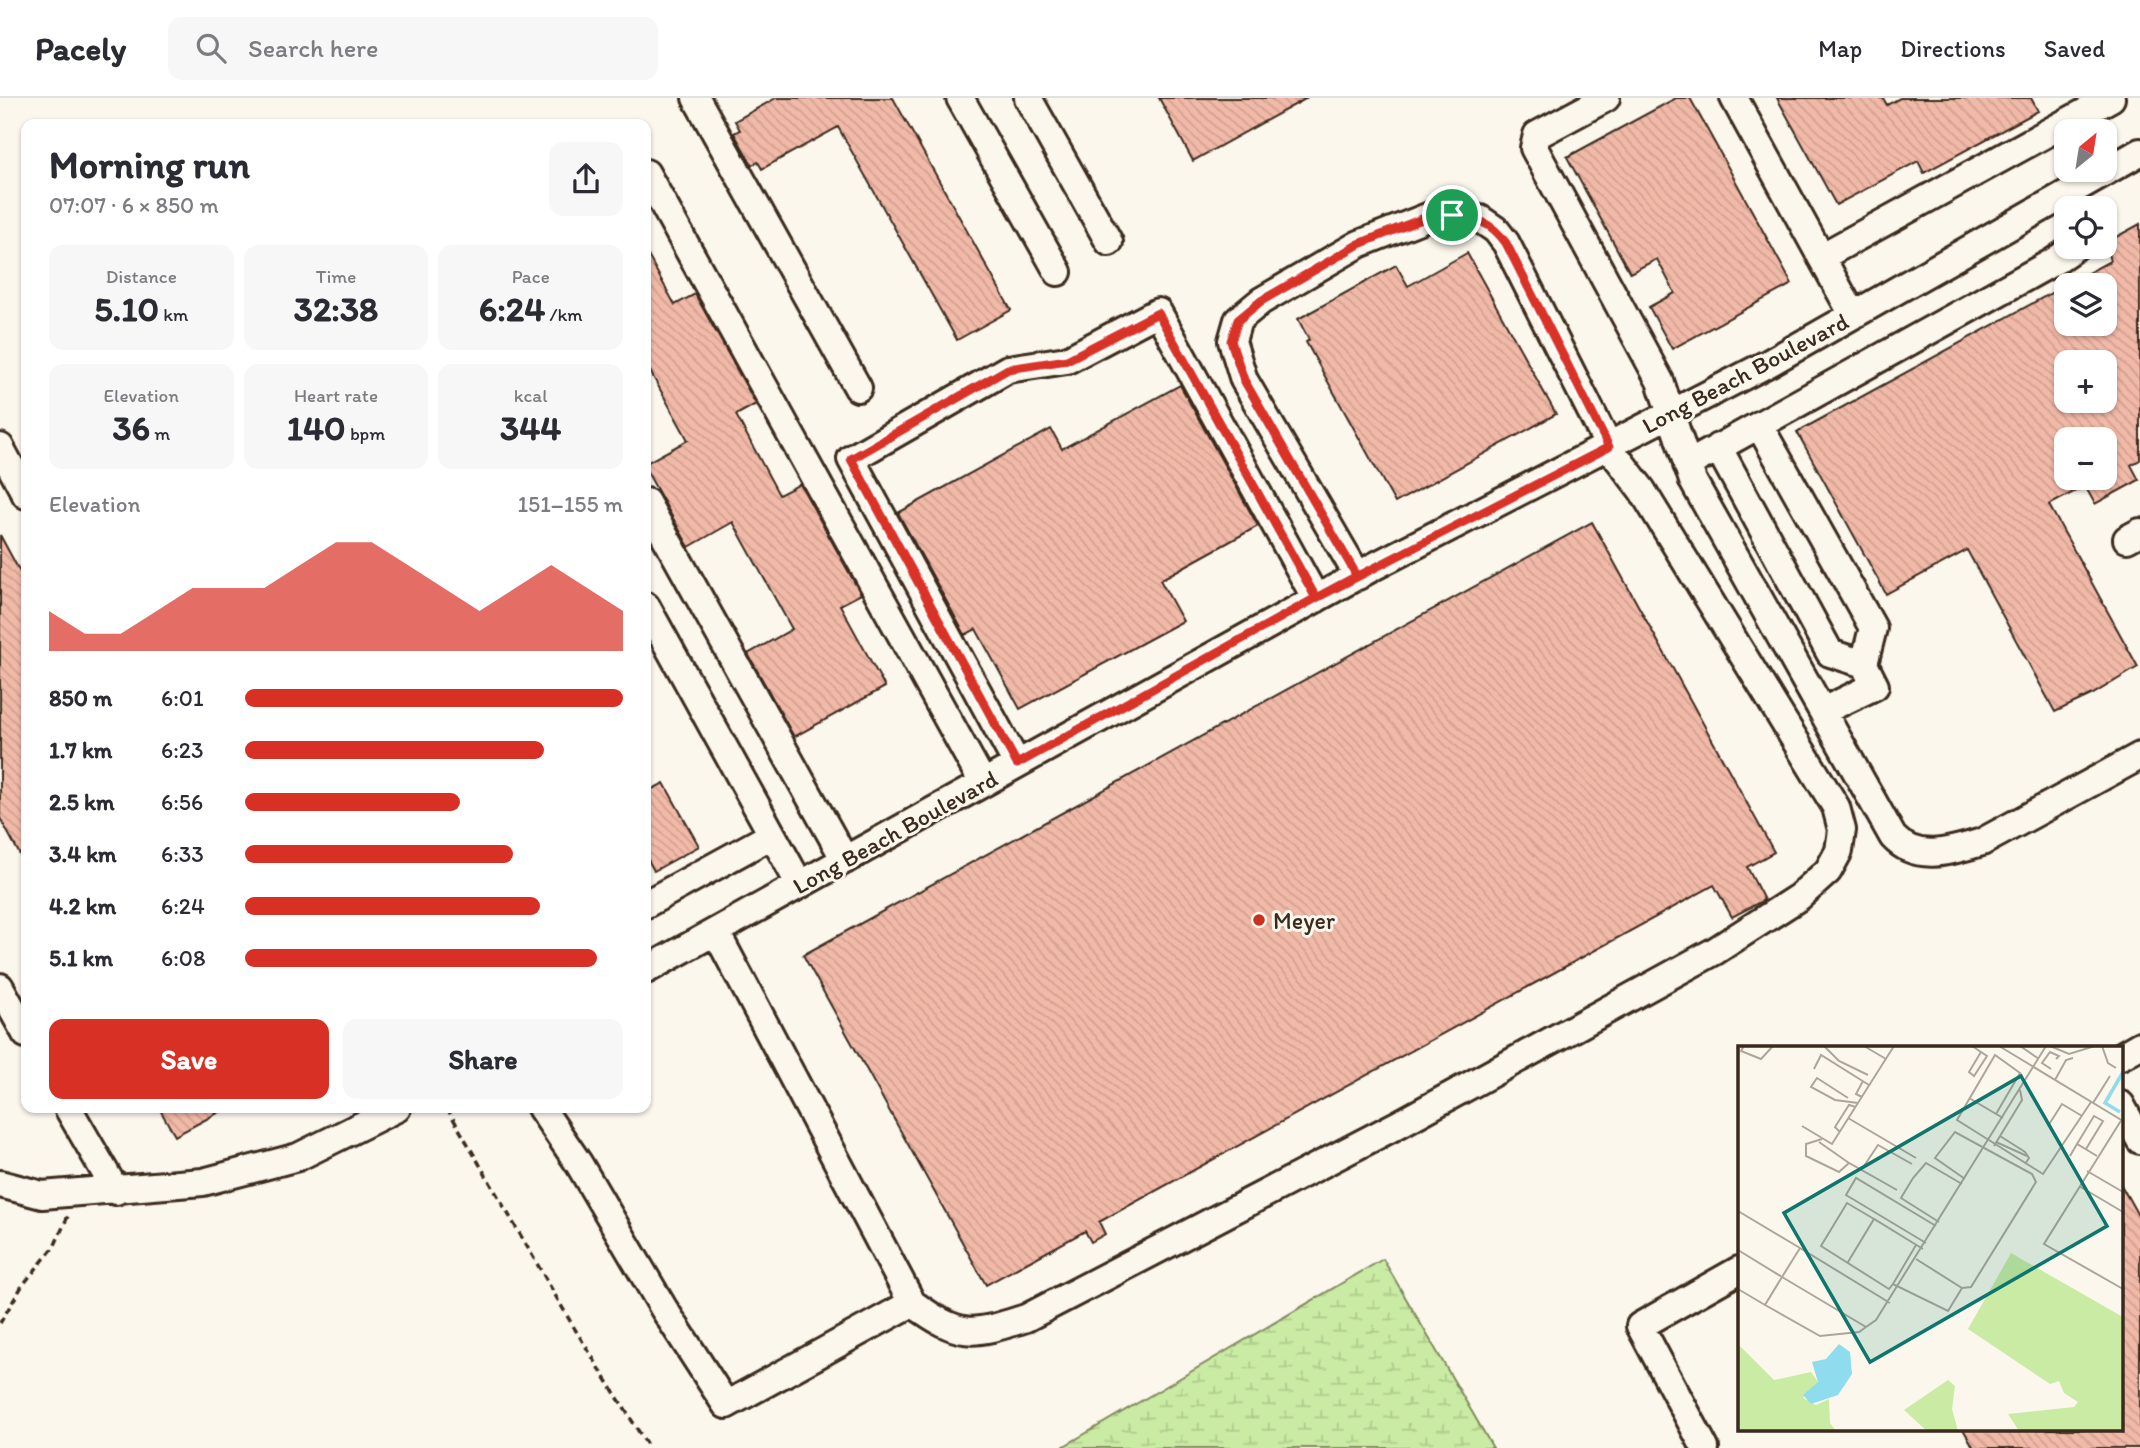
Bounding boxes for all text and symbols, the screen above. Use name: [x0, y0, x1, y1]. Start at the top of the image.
search box: [168, 17, 658, 80]
text: Pacely: [35, 29, 126, 68]
icon: search: [192, 29, 230, 67]
text: Search here: [248, 32, 378, 64]
text: Map: [1818, 34, 1862, 63]
text: Directions: [1900, 34, 2006, 63]
text: Saved: [2044, 34, 2105, 63]
north arrow: [2054, 119, 2118, 182]
map controls: [2054, 119, 2117, 490]
text: Morning run: [49, 142, 250, 188]
button: share: [549, 142, 623, 216]
pin: [1422, 185, 1482, 245]
text: 07:07 · 6 × 850 m: [49, 191, 219, 219]
icon: arrive: [1433, 196, 1471, 234]
button: locate: [2054, 196, 2117, 259]
text: Distance: [106, 265, 177, 288]
text: Time: [316, 265, 356, 288]
text: Pace: [512, 265, 550, 288]
button: layers: [2054, 273, 2117, 336]
text: 5.10: [94, 288, 159, 330]
text: 32:38: [294, 288, 378, 330]
text: 6:24: [479, 288, 545, 330]
text: km: [159, 303, 188, 326]
text: /km: [545, 303, 583, 326]
street label: Long Beach Boulevard: [1637, 306, 1853, 440]
button: +: [2054, 350, 2117, 413]
text: Elevation: [104, 384, 179, 407]
text: Heart rate: [294, 384, 378, 407]
text: kcal: [514, 384, 548, 407]
text: 36: [112, 407, 150, 449]
text: 140: [287, 407, 346, 449]
text: 344: [500, 407, 561, 449]
text: m: [150, 422, 170, 445]
text: bpm: [346, 422, 385, 445]
button: −: [2054, 427, 2117, 490]
text: Elevation: [49, 490, 140, 518]
text: 151–155 m: [517, 490, 623, 518]
text: 850 m: [49, 684, 112, 712]
text: 6:01: [161, 684, 204, 712]
text: 1.7 km: [49, 736, 112, 764]
text: 6:23: [161, 736, 203, 764]
street label: Long Beach Boulevard: [788, 764, 1003, 900]
text: 2.5 km: [49, 788, 114, 816]
text: 6:56: [161, 788, 203, 816]
text: 3.4 km: [49, 840, 117, 868]
text: 6:33: [161, 840, 204, 868]
text: 4.2 km: [49, 892, 116, 920]
text: 6:24: [161, 892, 205, 920]
place label: Meyer: [1273, 906, 1335, 935]
marker: Meyer: [1251, 912, 1267, 928]
text: 5.1 km: [49, 944, 113, 972]
text: 6:08: [161, 944, 206, 972]
button: Save: [49, 1019, 329, 1099]
button: Share: [343, 1019, 623, 1099]
inset map: [1738, 1046, 2122, 1430]

